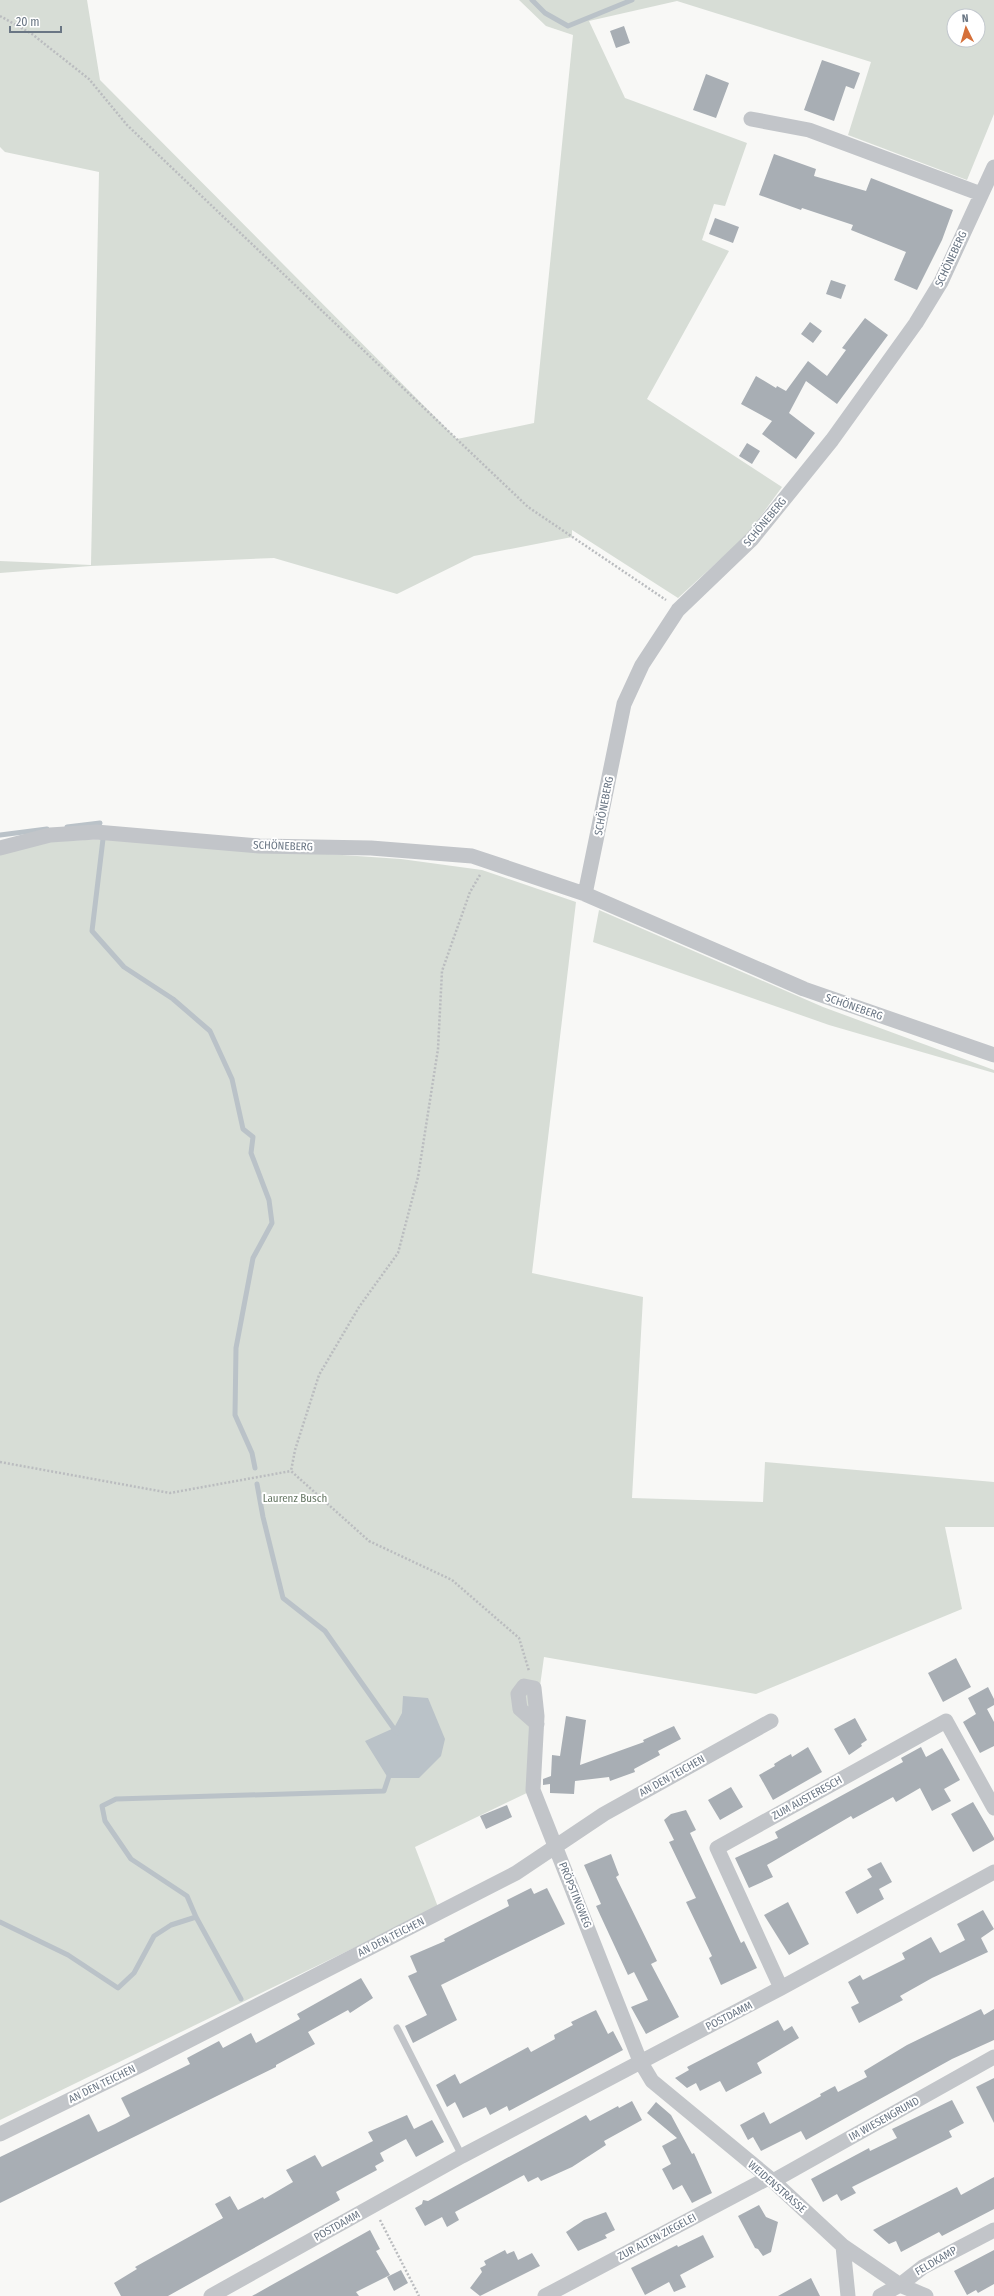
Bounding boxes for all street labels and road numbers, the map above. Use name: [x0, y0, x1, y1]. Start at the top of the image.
street label: SCHÖNEBERG: [932, 229, 970, 289]
street label: SCHÖNEBERG: [741, 495, 789, 549]
street label: SCHÖNEBERG: [592, 775, 616, 837]
street label: SCHÖNEBERG: [253, 838, 313, 854]
street label: SCHÖNEBERG: [824, 991, 884, 1023]
street label: AN DEN TEICHEN: [637, 1753, 707, 1799]
street label: ZUM AUSTERESCH: [770, 1773, 844, 1823]
street label: PRÖPSTINGWEG: [556, 1860, 594, 1930]
street label: AN DEN TEICHEN: [355, 1915, 427, 1959]
street label: POSTDAMM: [703, 1999, 755, 2033]
street label: AN DEN TEICHEN: [66, 2062, 138, 2106]
street label: IM WIESENGRUND: [847, 2094, 921, 2144]
street label: WEIDENSTRASSE: [745, 2158, 809, 2216]
street label: POSTDAMM: [312, 2208, 362, 2244]
street label: ZUR ALTEN ZIEGELEI: [616, 2211, 698, 2263]
street label: FELDKAMP: [913, 2244, 960, 2278]

